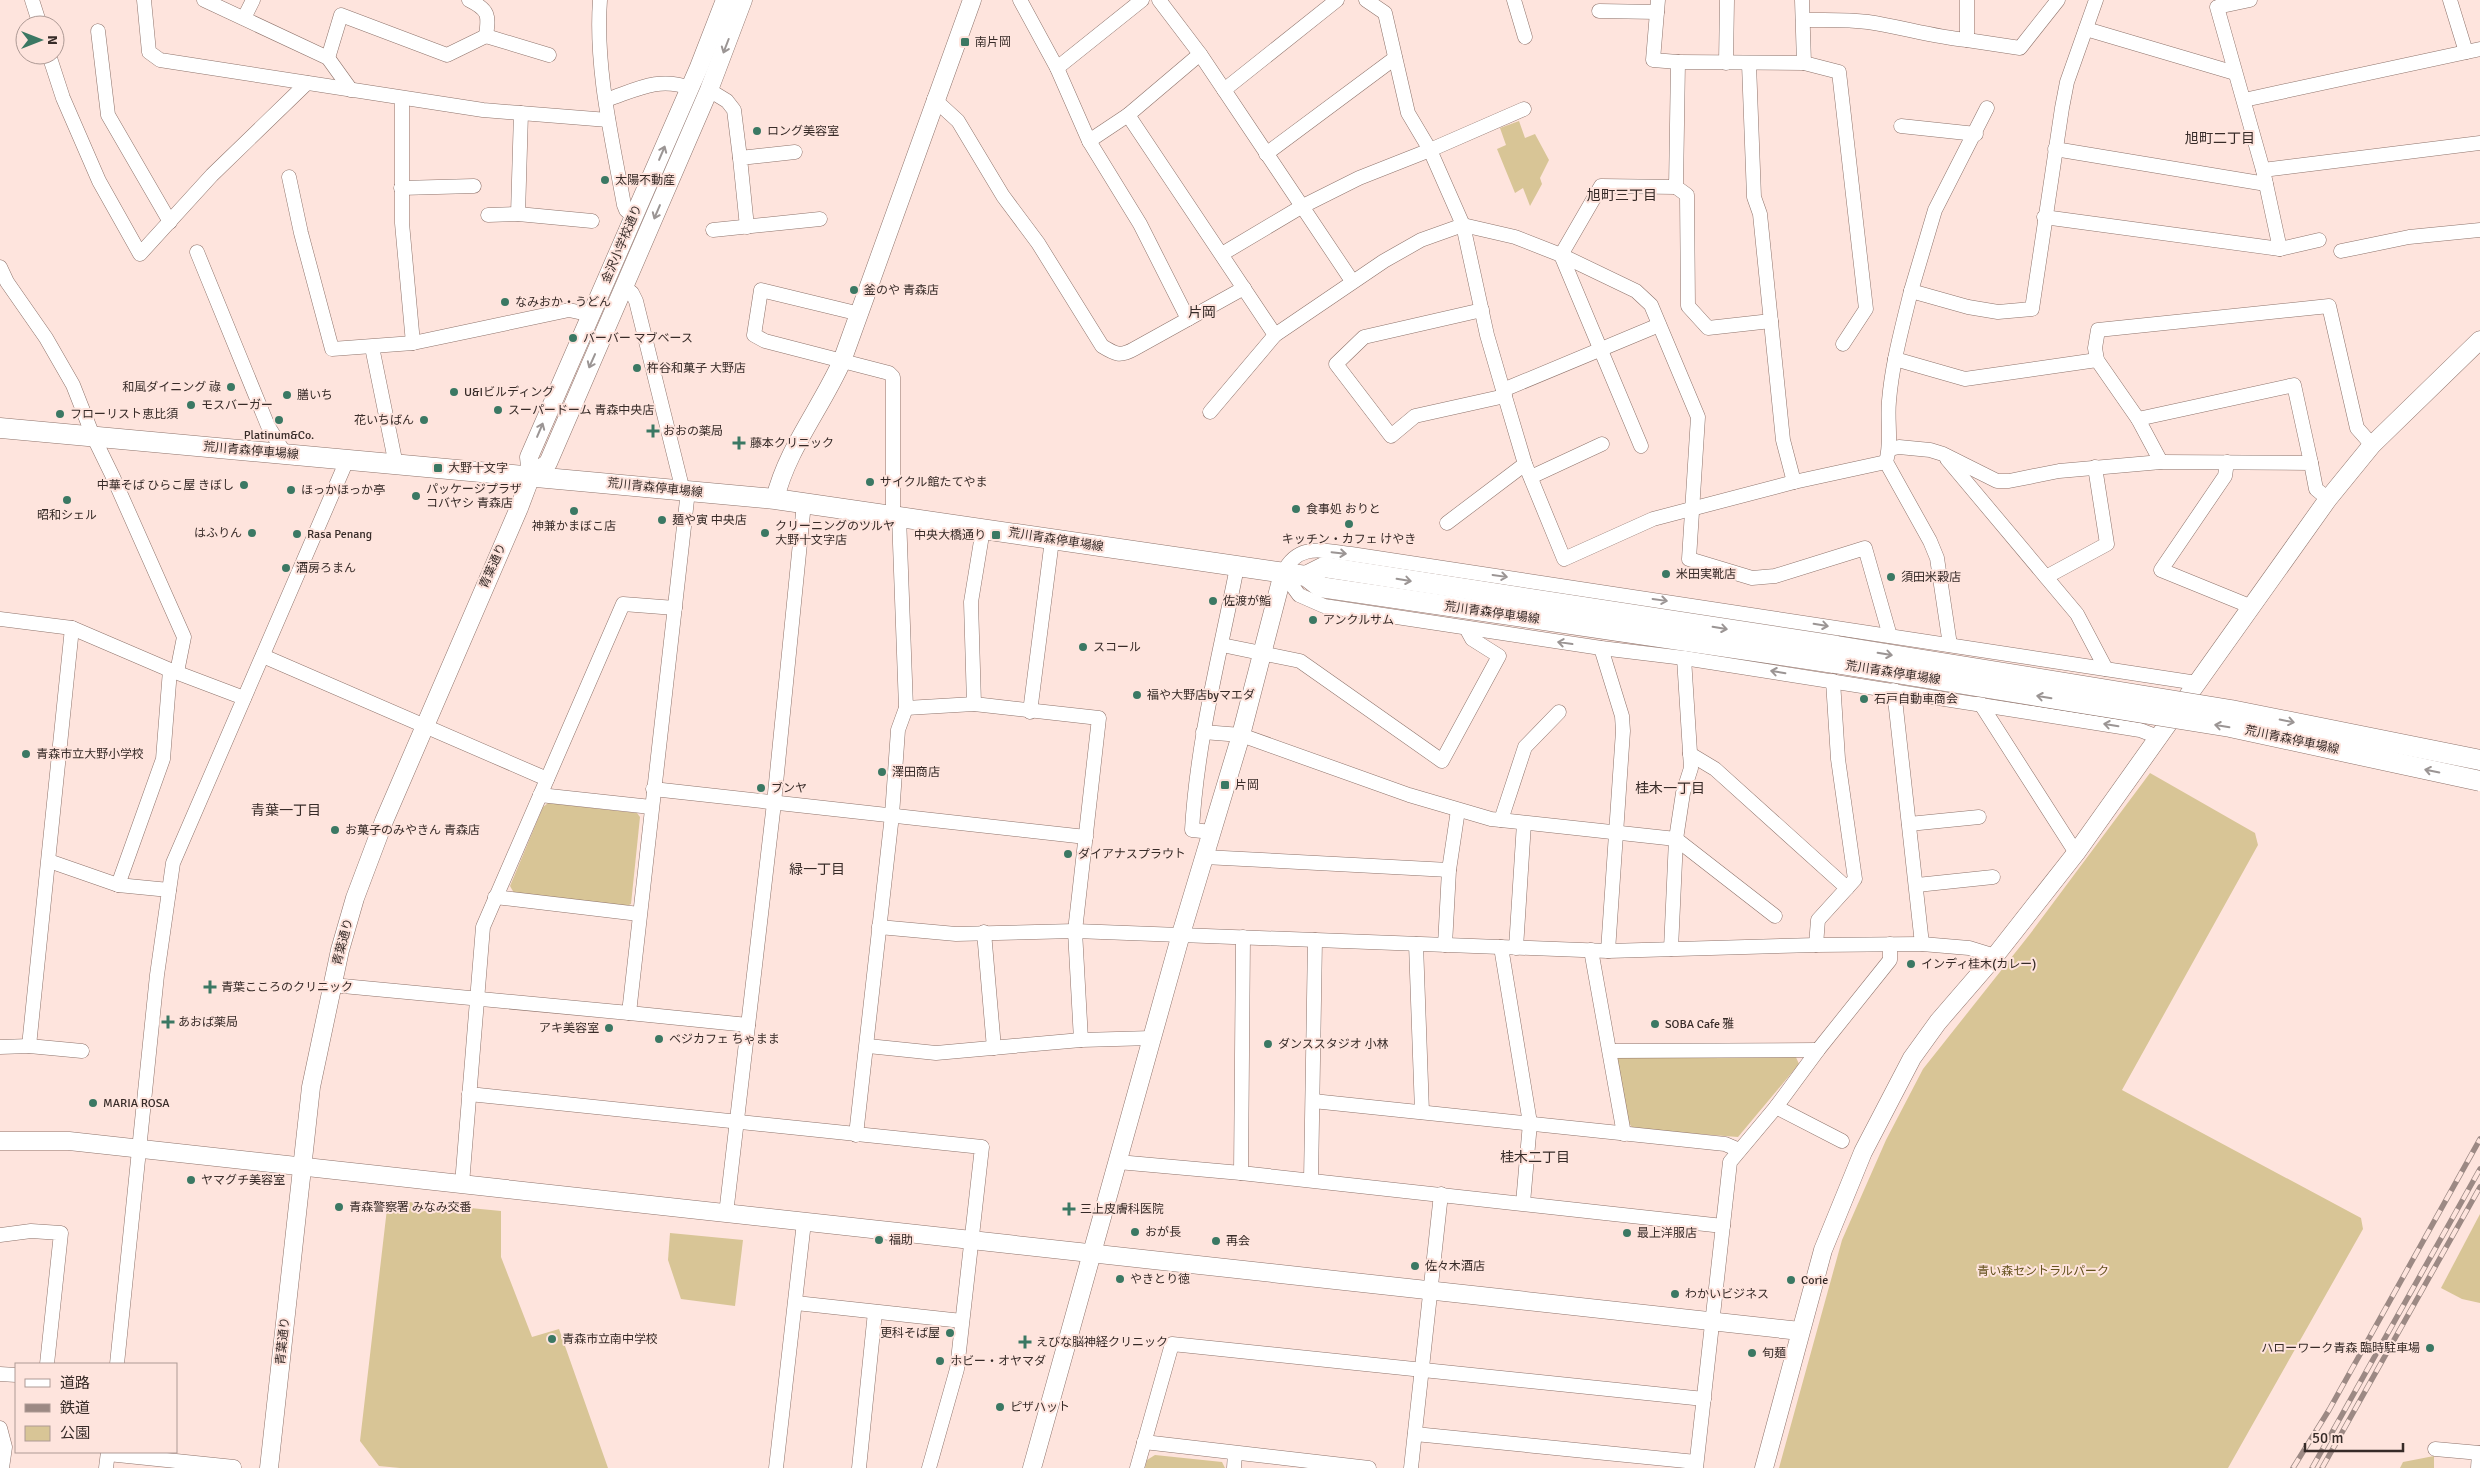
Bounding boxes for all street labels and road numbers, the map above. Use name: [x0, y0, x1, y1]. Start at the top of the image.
street label: 金沢小学校通り: [599, 202, 645, 286]
street label: 荒川青森停車場線: [203, 439, 299, 463]
street label: 荒川青森停車場線: [606, 476, 704, 500]
street label: 荒川青森停車場線: [1007, 525, 1105, 555]
street label: 青葉通り: [476, 541, 510, 591]
street label: 荒川青森停車場線: [1443, 599, 1541, 627]
street label: 荒川青森停車場線: [1844, 658, 1942, 688]
street label: 荒川青森停車場線: [2243, 723, 2341, 757]
street label: 青葉通り: [330, 917, 356, 967]
street label: 青葉通り: [273, 1316, 293, 1366]

